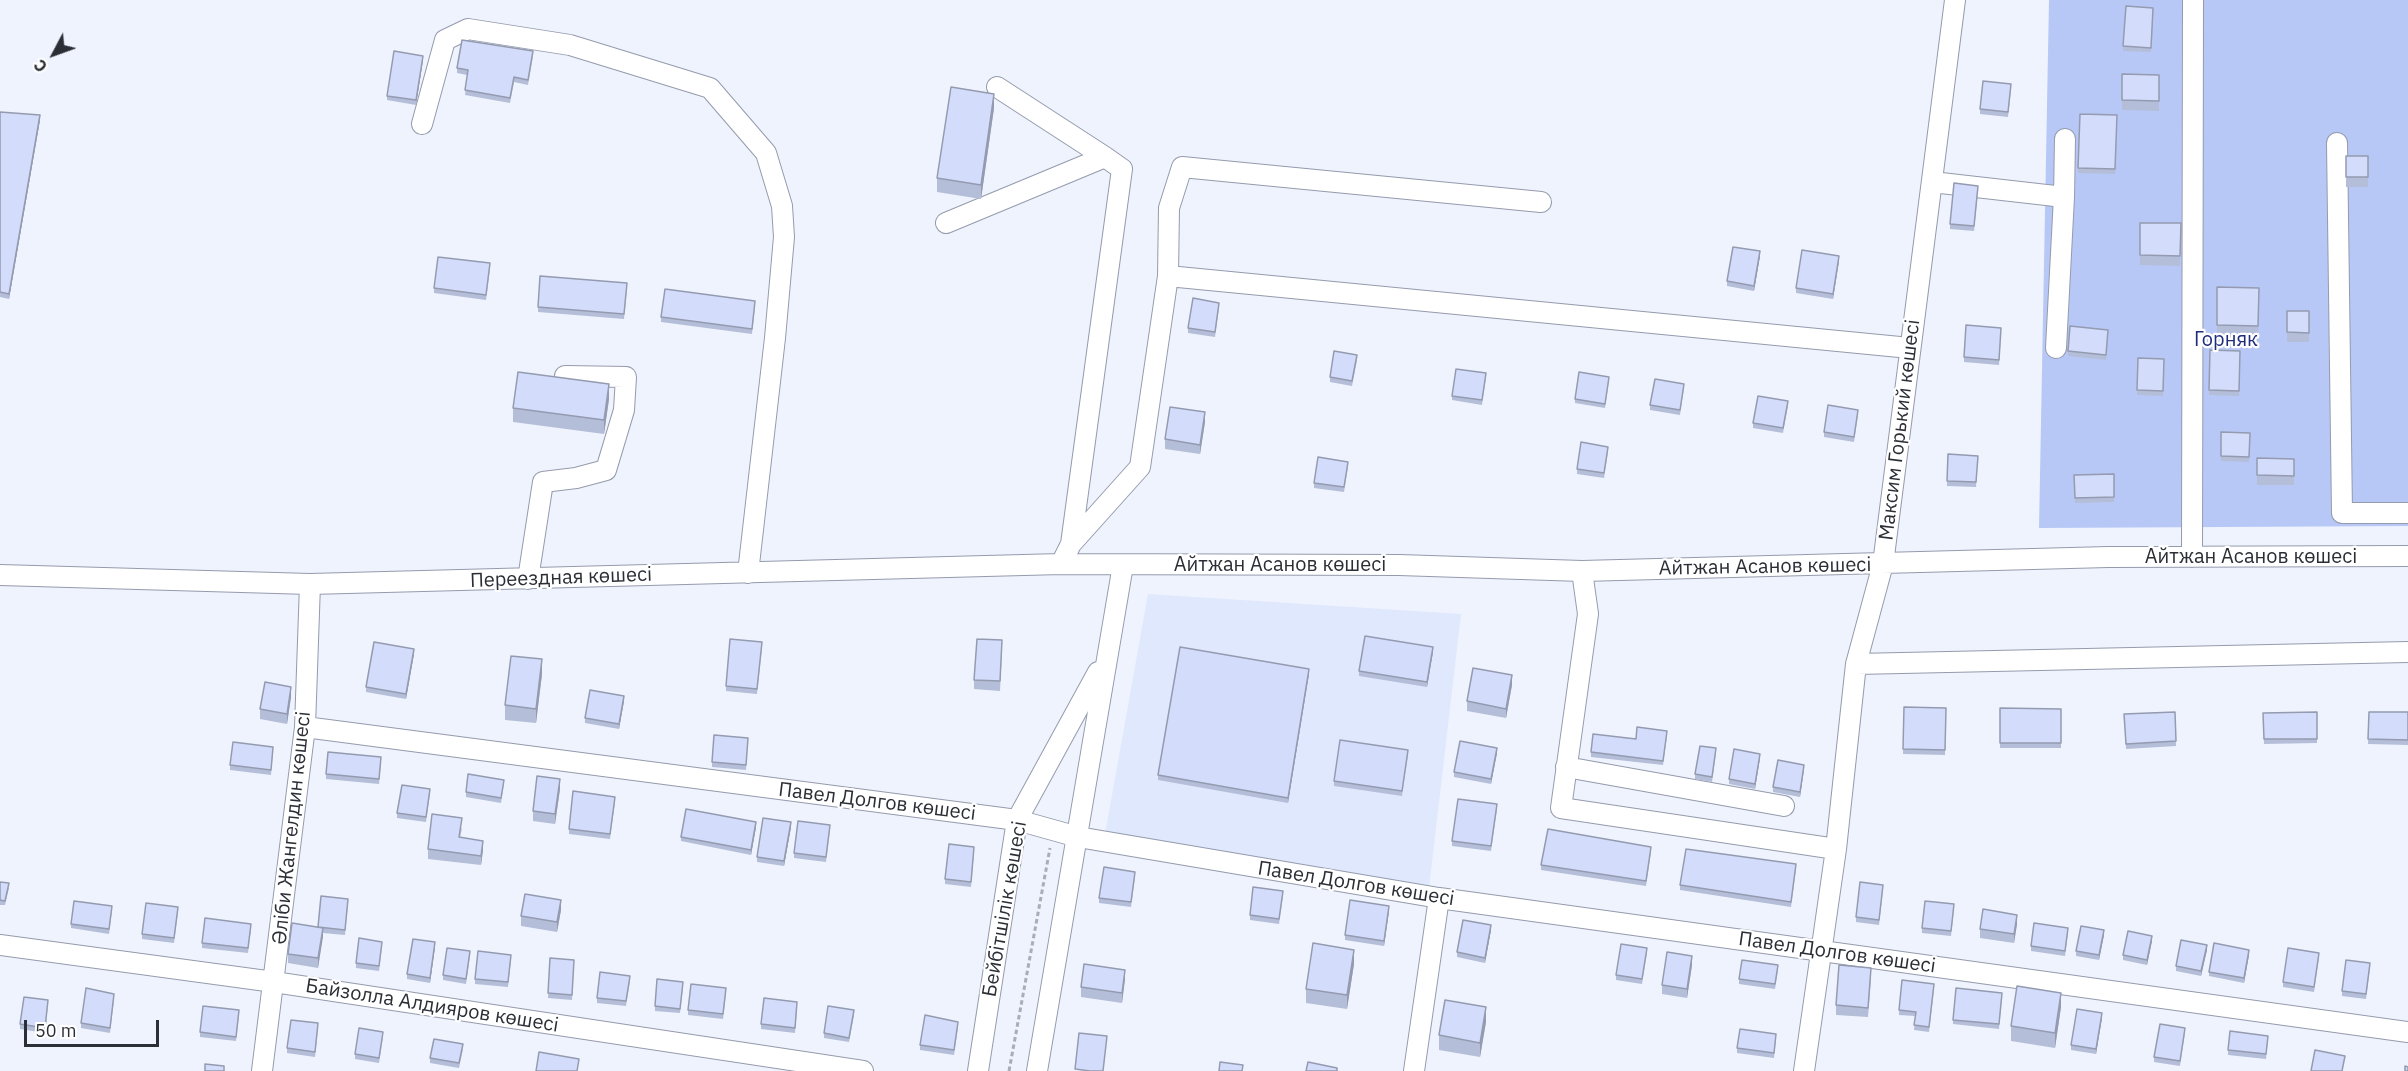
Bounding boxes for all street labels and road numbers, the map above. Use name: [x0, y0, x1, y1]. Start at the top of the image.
street label: Максим Горький көшесі: [1875, 318, 1925, 542]
street label: Айтжан Асанов көшесі: [2145, 545, 2357, 569]
street label: Айтжан Асанов көшесі: [1174, 553, 1386, 577]
street label: Айтжан Асанов көшесі: [1658, 553, 1872, 581]
street label: Переездная көшесі: [470, 563, 652, 593]
street label: Әліби Жангелдин көшесі: [268, 710, 316, 946]
street label: Павел Долгов көшесі: [777, 778, 977, 826]
street label: Бейбітшілік көшесі: [978, 819, 1032, 999]
street label: Павел Долгов көшесі: [1256, 857, 1456, 911]
street label: Павел Долгов көшесі: [1737, 927, 1937, 979]
street label: Байзолла Алдияров көшесі: [304, 974, 560, 1038]

